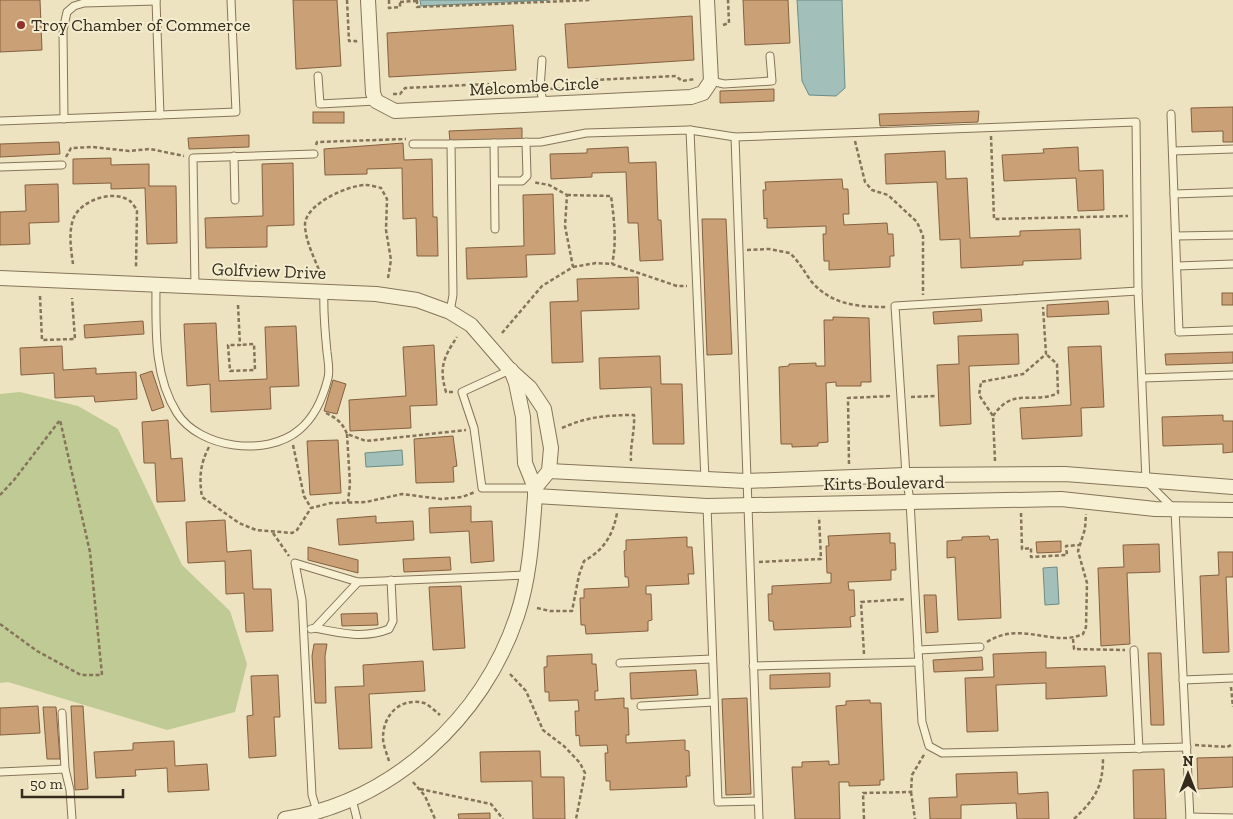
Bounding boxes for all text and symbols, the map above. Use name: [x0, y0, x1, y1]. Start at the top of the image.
place label: Troy Chamber of Commerce: [31, 14, 250, 36]
marker: Troy Chamber of Commerce: [15, 19, 27, 31]
street label: Melcombe Circle: [469, 72, 599, 100]
street label: Golfview Drive: [211, 258, 327, 284]
street label: Kirts Boulevard: [823, 471, 945, 495]
north arrow: [1163, 749, 1213, 799]
text: N: [1183, 753, 1194, 770]
scale bar: [22, 766, 124, 798]
text: 50 m: [30, 775, 63, 793]

